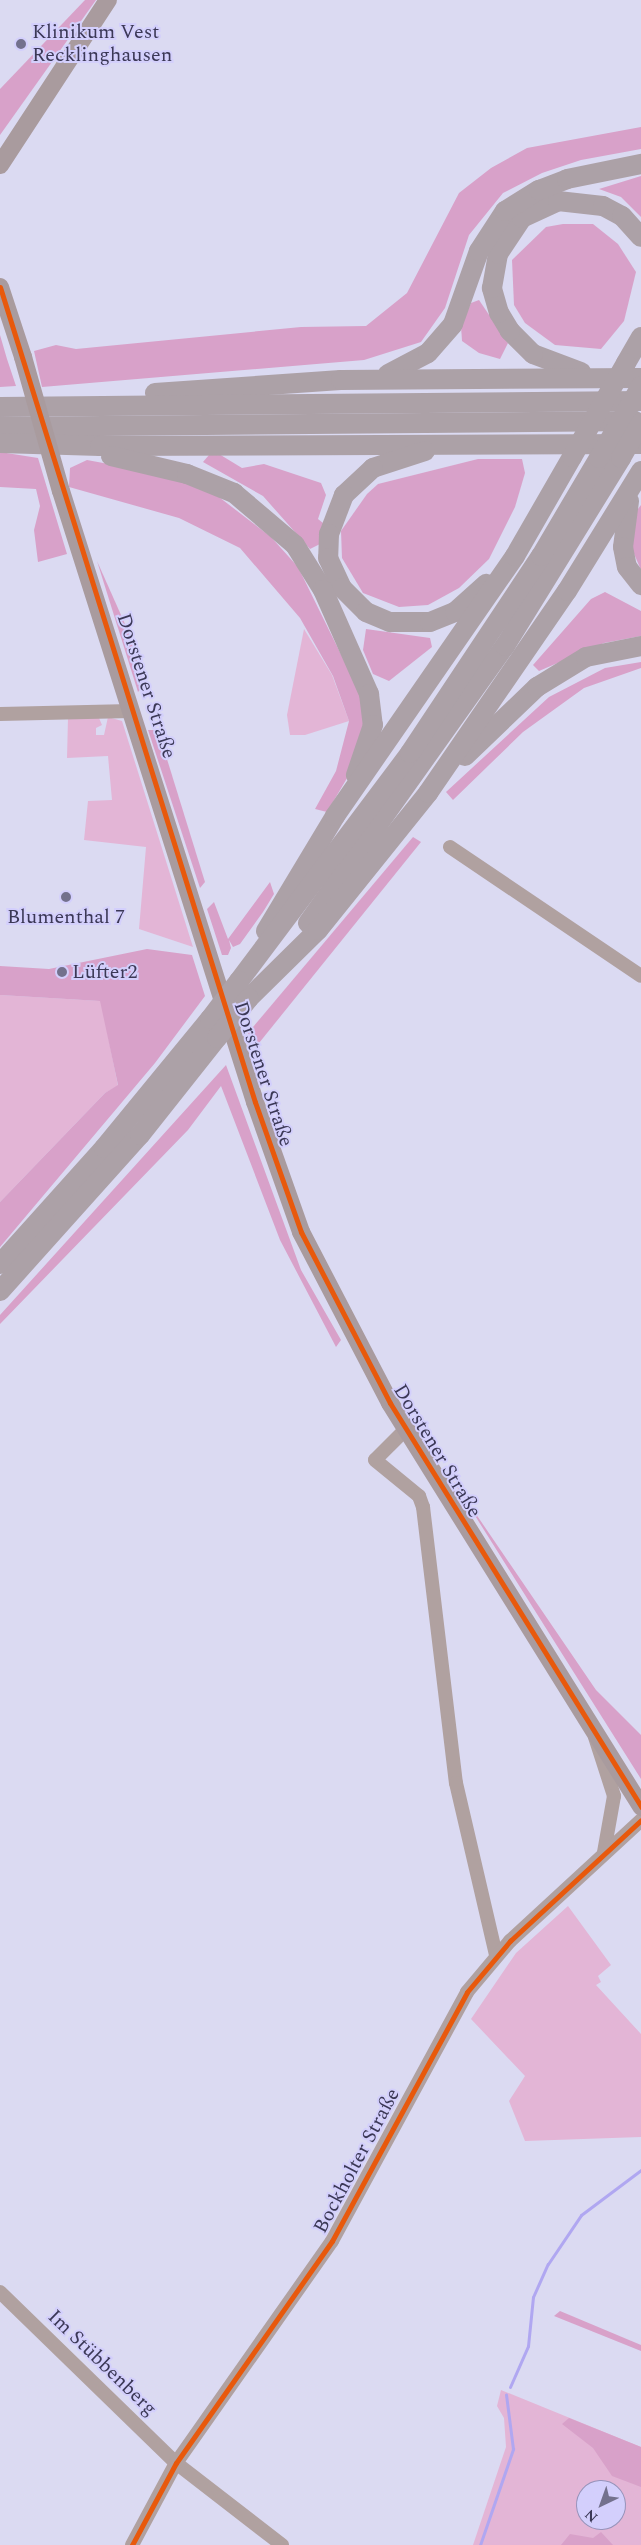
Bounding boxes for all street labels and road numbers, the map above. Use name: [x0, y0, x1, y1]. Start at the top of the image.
street label: Dorstener Straße: [111, 610, 181, 762]
street label: Dorstener Straße: [228, 998, 298, 1150]
street label: Dorstener Straße: [388, 1380, 486, 1522]
street label: Bockholter Straße: [309, 2084, 405, 2238]
street label: Im Stübbenberg: [42, 2305, 162, 2421]

